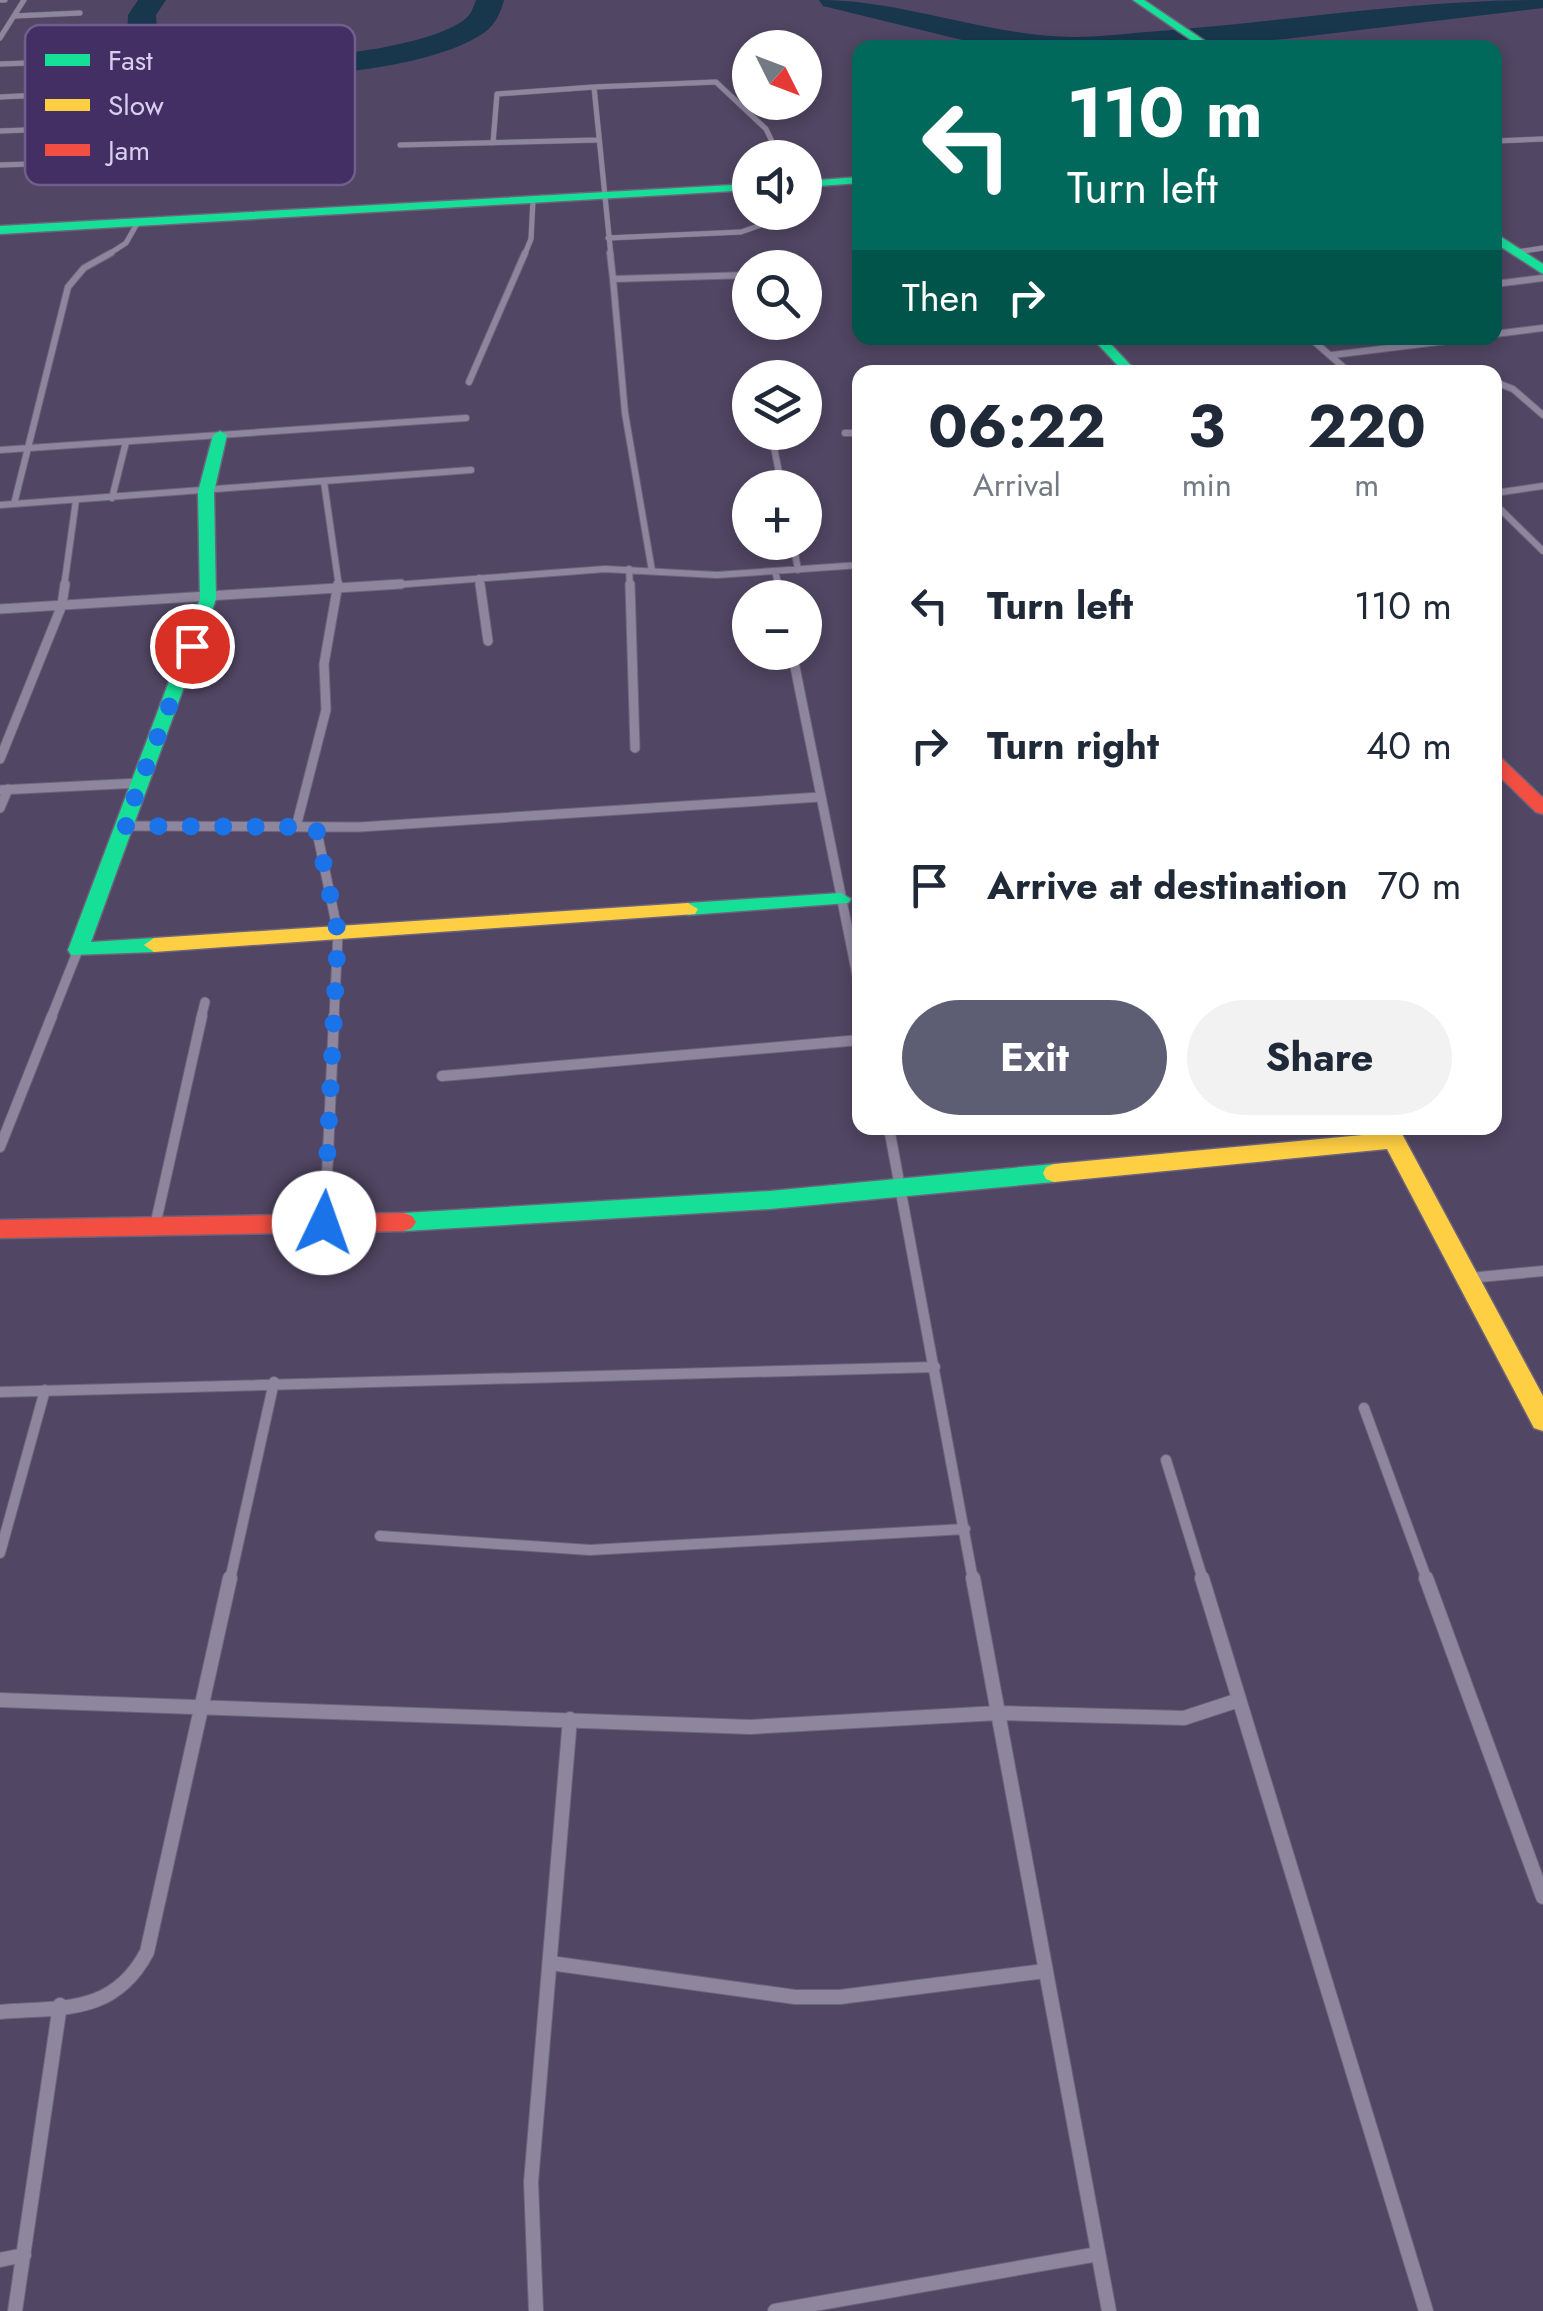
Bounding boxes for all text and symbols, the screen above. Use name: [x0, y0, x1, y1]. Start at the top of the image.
legend: [25, 25, 355, 185]
north arrow: [732, 30, 822, 120]
map controls: [732, 30, 822, 670]
text: Fast: [108, 40, 153, 81]
text: 110 m: [1067, 62, 1263, 163]
icon: left: [902, 80, 1032, 210]
text: Slow: [108, 85, 164, 126]
text: Jam: [104, 130, 150, 171]
button: sound: [732, 140, 822, 230]
text: Turn left: [1067, 155, 1218, 220]
button: search: [732, 250, 822, 340]
text: Then: [902, 270, 979, 325]
icon: right: [999, 270, 1054, 325]
button: layers: [732, 360, 822, 450]
text: 06:22: [928, 383, 1106, 470]
text: 3: [1188, 383, 1225, 470]
text: 220: [1308, 383, 1426, 470]
text: Arrival: [973, 462, 1061, 508]
text: min: [1182, 462, 1232, 508]
text: m: [1354, 462, 1379, 508]
button: +: [732, 470, 822, 560]
icon: left: [902, 578, 957, 633]
text: Turn left: [987, 578, 1133, 633]
text: 110 m: [1354, 578, 1452, 633]
button: −: [732, 580, 822, 670]
pin: [150, 604, 235, 689]
icon: arrive: [165, 619, 220, 674]
icon: right: [902, 718, 957, 773]
text: Turn right: [987, 718, 1159, 773]
text: 40 m: [1366, 718, 1452, 773]
icon: arrive: [902, 858, 957, 913]
text: Arrive at destination: [987, 858, 1348, 913]
text: 70 m: [1378, 858, 1461, 913]
button: Exit: [902, 1000, 1167, 1115]
button: Share: [1187, 1000, 1452, 1115]
position arrow: [272, 1171, 376, 1275]

